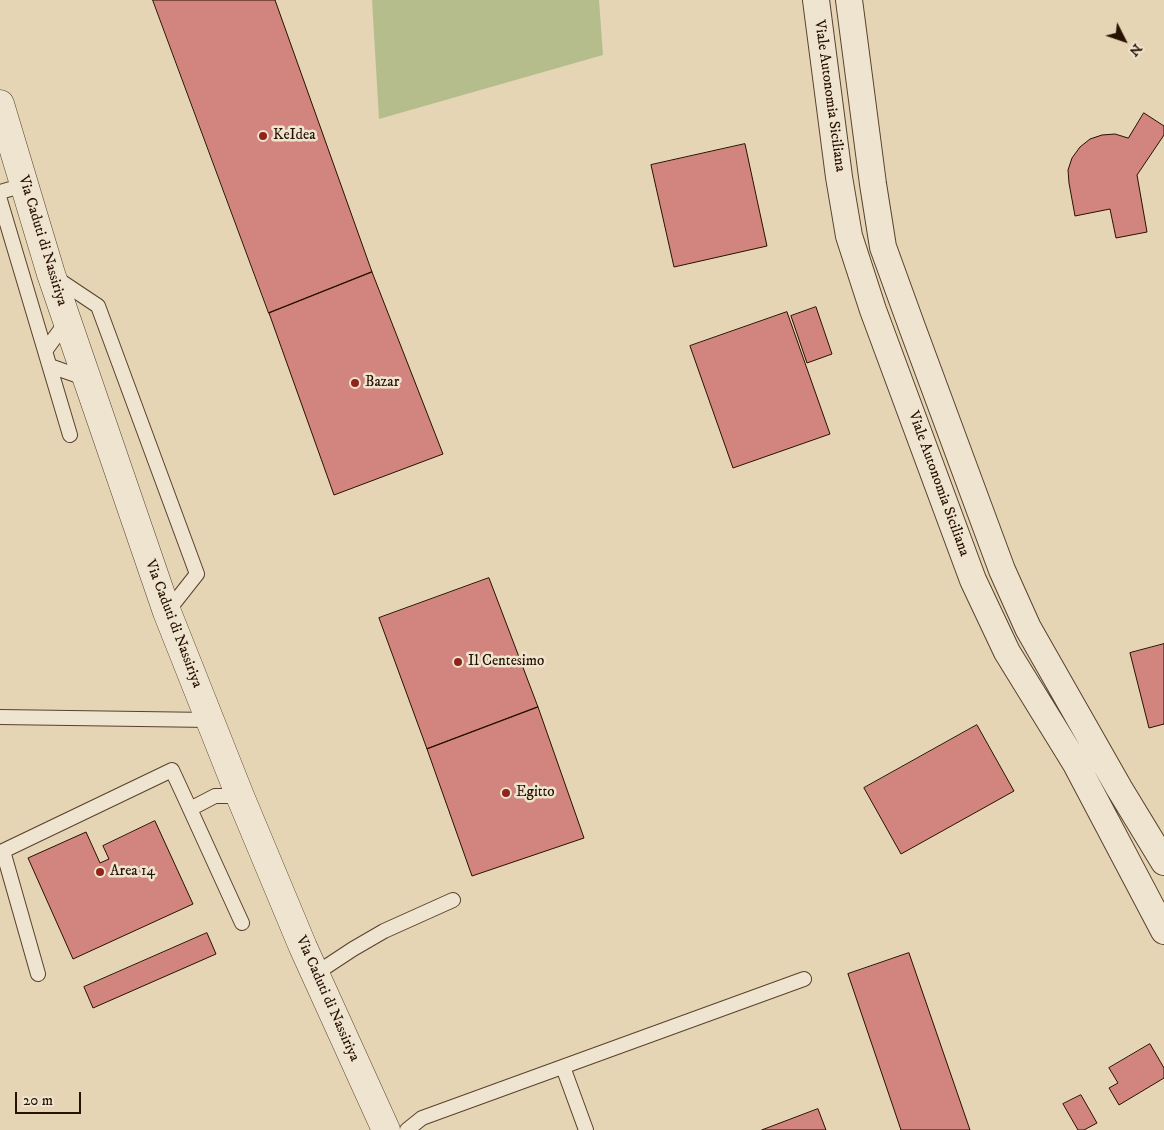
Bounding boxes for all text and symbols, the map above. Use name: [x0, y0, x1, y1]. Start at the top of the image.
north arrow: [1099, 15, 1149, 65]
street label: Viale Autonomia Siciliana: [809, 19, 849, 173]
text: N: [1125, 40, 1146, 60]
place label: KeIdea: [273, 127, 316, 145]
marker: KeIdea: [257, 130, 269, 142]
street label: Via Caduti di Nassiriya: [14, 174, 70, 308]
place label: Bazar: [365, 374, 399, 392]
marker: Bazar: [349, 377, 361, 389]
street label: Viale Autonomia Siciliana: [903, 409, 973, 559]
street label: Via Caduti di Nassiriya: [140, 558, 206, 690]
place label: Il Centesimo: [468, 653, 544, 671]
marker: Il Centesimo: [452, 656, 464, 668]
place label: Egitto: [516, 784, 555, 802]
marker: Egitto: [500, 787, 512, 799]
place label: Area 14: [110, 863, 155, 881]
marker: Area 14: [94, 866, 106, 878]
street label: Via Caduti di Nassiriya: [291, 933, 363, 1065]
scale bar: [18, 1082, 84, 1114]
text: 20 m: [23, 1091, 53, 1110]

